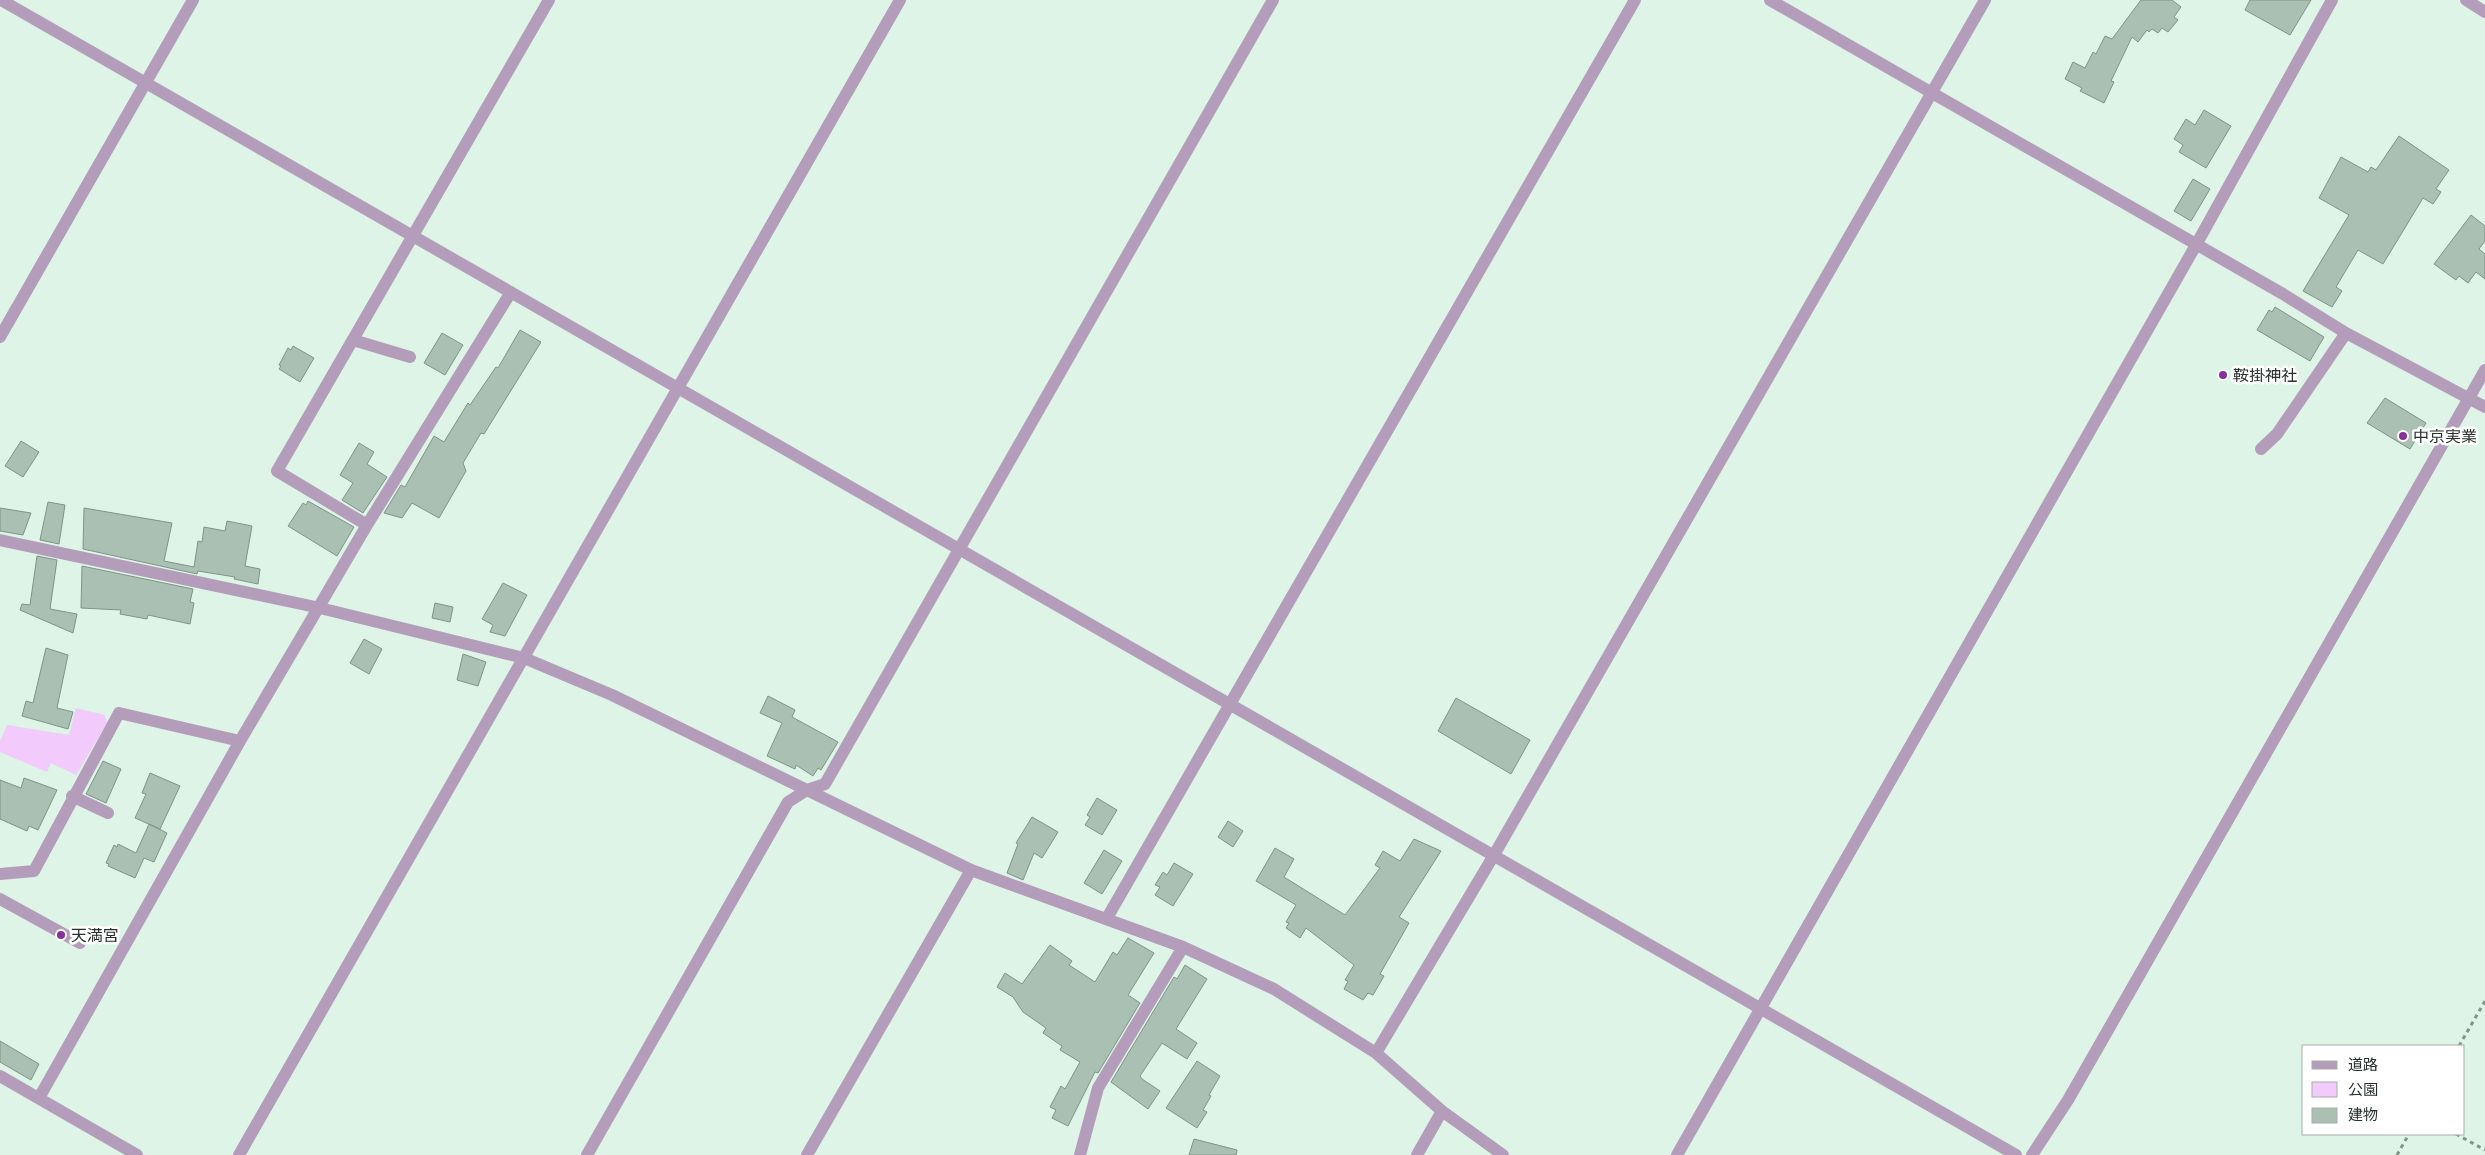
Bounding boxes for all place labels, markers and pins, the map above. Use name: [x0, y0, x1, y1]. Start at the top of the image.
place label: 鞍掛神社: [2233, 367, 2297, 384]
marker: 鞍掛神社: [2217, 369, 2229, 381]
place label: 中京実業: [2413, 428, 2477, 445]
marker: 中京実業: [2397, 430, 2409, 442]
place label: 天満宮: [71, 927, 119, 944]
marker: 天満宮: [55, 929, 67, 941]

